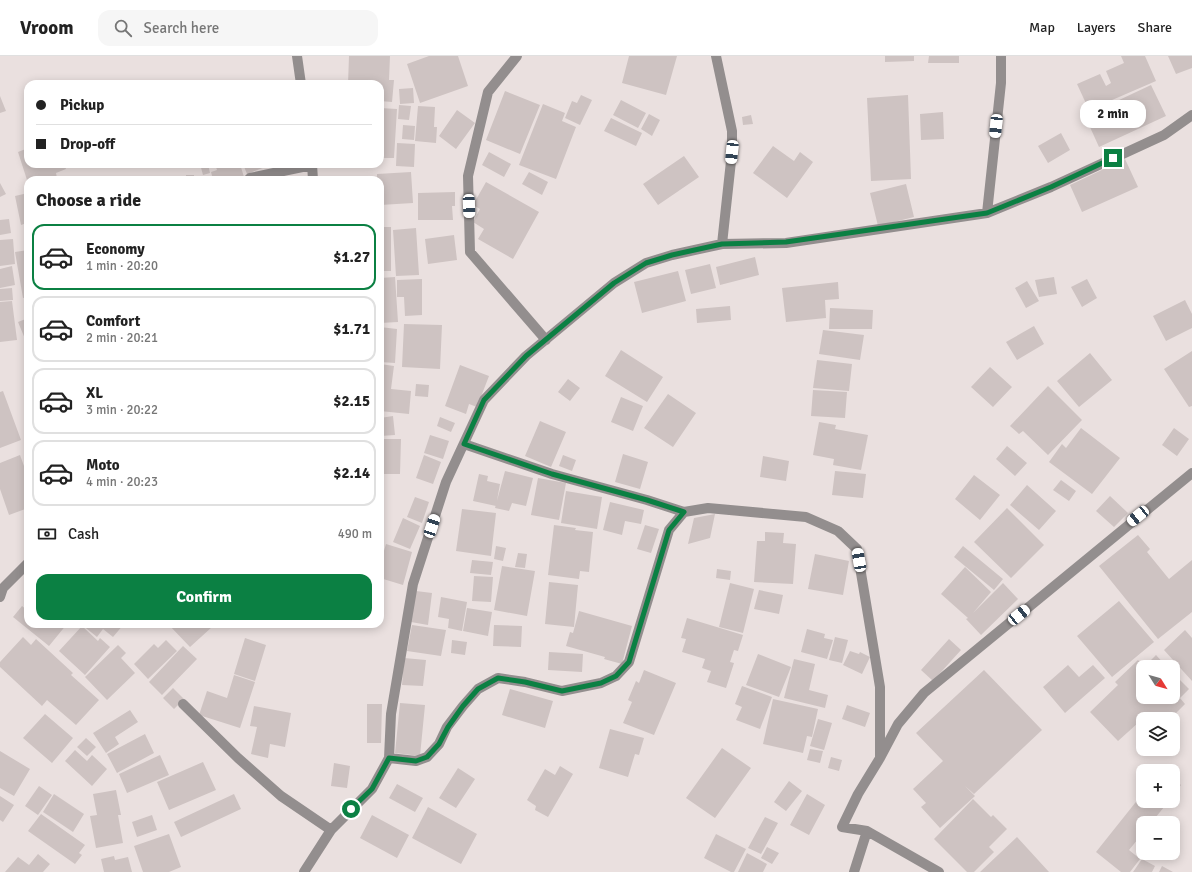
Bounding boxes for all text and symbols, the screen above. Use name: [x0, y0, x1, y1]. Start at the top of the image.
search box: [98, 10, 378, 46]
text: Vroom: [20, 16, 74, 40]
icon: search: [112, 17, 134, 39]
text: Search here: [144, 19, 219, 37]
text: Map: [1029, 19, 1055, 36]
text: Layers: [1077, 19, 1116, 36]
text: Share: [1138, 19, 1172, 36]
text: Pickup: [60, 96, 104, 114]
callout: 2 min: [1080, 100, 1146, 128]
text: 2 min: [1097, 106, 1129, 122]
car: [989, 113, 1003, 139]
text: Drop-off: [60, 135, 115, 153]
car: [725, 139, 739, 165]
route end: [1104, 149, 1122, 167]
text: Choose a ride: [36, 189, 141, 211]
car: [463, 194, 475, 218]
icon: car: [38, 239, 74, 275]
text: Economy: [86, 240, 145, 258]
text: $1.27: [333, 248, 370, 266]
text: 1 min · 20:20: [86, 258, 158, 274]
icon: car: [38, 311, 74, 347]
text: Comfort: [86, 312, 140, 330]
text: $1.71: [333, 320, 370, 338]
text: 2 min · 20:21: [86, 330, 158, 346]
icon: car: [38, 383, 74, 419]
text: XL: [86, 384, 103, 402]
text: $2.15: [333, 392, 370, 410]
text: 3 min · 20:22: [86, 402, 158, 418]
icon: car: [38, 455, 74, 491]
text: Moto: [86, 456, 120, 474]
text: $2.14: [333, 464, 370, 482]
text: 4 min · 20:23: [86, 474, 158, 490]
car: [1125, 504, 1151, 528]
car: [423, 513, 441, 539]
icon: cash: [36, 523, 58, 545]
text: Cash: [68, 525, 99, 543]
text: 490 m: [338, 526, 372, 542]
car: [851, 547, 867, 573]
button: Confirm: [36, 574, 372, 620]
car: [1006, 603, 1032, 627]
north arrow: [1136, 660, 1180, 704]
map controls: [1136, 660, 1180, 860]
button: layers: [1136, 712, 1180, 756]
button: +: [1136, 764, 1180, 808]
route start: [342, 800, 360, 818]
button: −: [1136, 816, 1180, 860]

